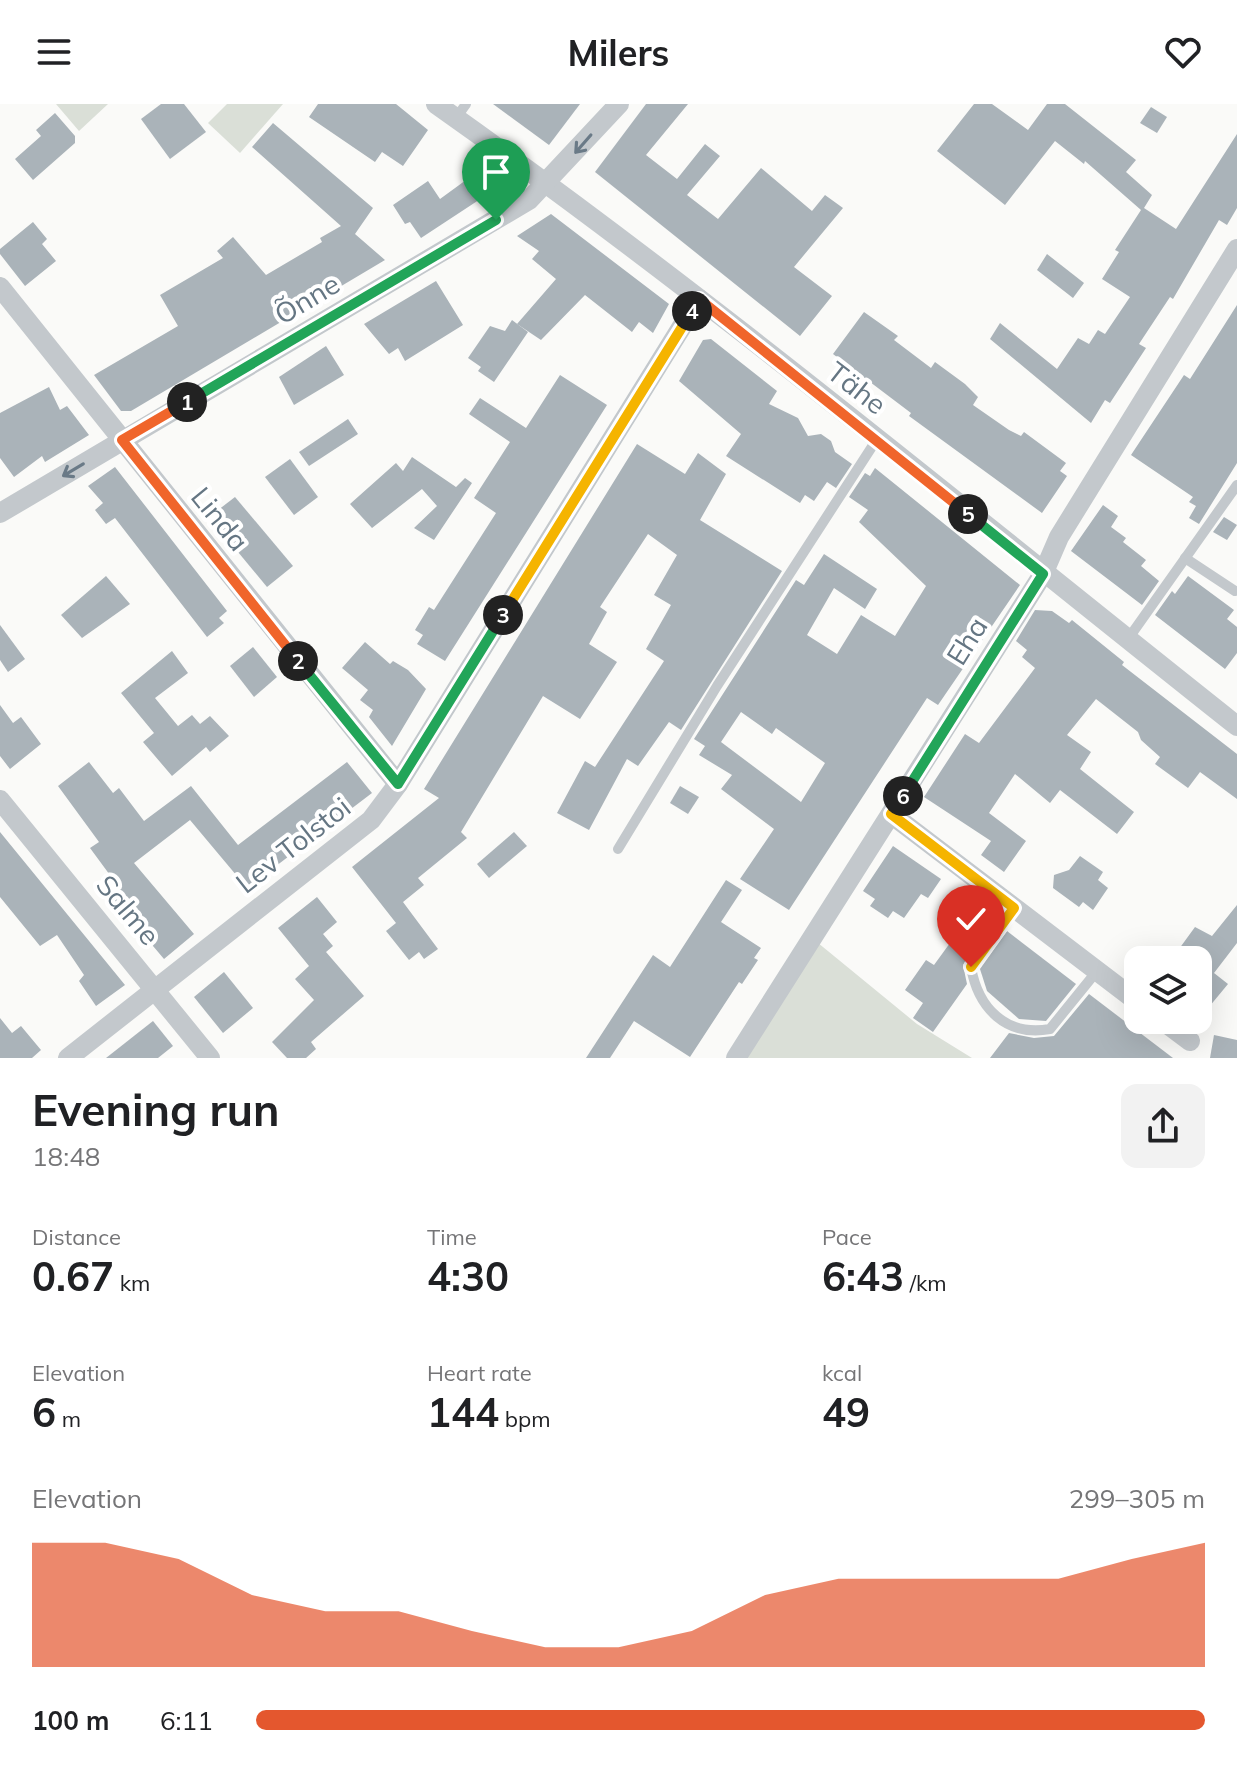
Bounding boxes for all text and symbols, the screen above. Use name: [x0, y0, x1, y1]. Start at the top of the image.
icon: menu: [32, 30, 76, 74]
text: Milers: [568, 30, 669, 75]
icon: heart: [1161, 30, 1205, 74]
one-way arrow: [574, 134, 592, 154]
pin: [462, 138, 530, 220]
icon: arrive: [474, 150, 518, 194]
street label: Õnne: [268, 266, 346, 332]
pin: 4: [672, 291, 712, 331]
text: 4: [685, 297, 699, 325]
street label: Tähe: [821, 354, 894, 422]
pin: 1: [167, 382, 207, 422]
text: 1: [180, 388, 194, 416]
one-way arrow: [62, 462, 85, 478]
street label: Linda: [184, 480, 257, 558]
pin: 5: [948, 494, 988, 534]
text: 5: [961, 500, 975, 528]
pin: 3: [483, 595, 523, 635]
text: 3: [496, 601, 510, 629]
street label: Eha: [939, 610, 995, 671]
pin: 2: [278, 641, 318, 681]
text: 2: [291, 647, 305, 675]
pin: 6: [883, 776, 923, 816]
text: 6: [896, 782, 910, 810]
street label: Lev Tolstoi: [228, 789, 357, 900]
street label: Salme: [89, 868, 168, 952]
pin: [937, 885, 1005, 967]
icon: check: [949, 897, 993, 941]
map controls: [1124, 946, 1212, 1034]
button: layers: [1124, 946, 1212, 1034]
text: Evening run: [32, 1082, 279, 1137]
button: share: [1121, 1084, 1205, 1168]
text: 18:48: [32, 1140, 100, 1173]
text: Distance: [32, 1223, 121, 1251]
text: Time: [427, 1223, 477, 1251]
text: Pace: [822, 1223, 872, 1251]
text: 0.67: [32, 1251, 114, 1301]
text: 4:30: [427, 1251, 509, 1301]
text: 6:43: [822, 1251, 904, 1301]
text: km: [114, 1269, 150, 1297]
text: /km: [904, 1269, 947, 1297]
text: Elevation: [32, 1359, 125, 1387]
text: Heart rate: [427, 1359, 532, 1387]
text: kcal: [822, 1359, 862, 1387]
text: 6: [32, 1387, 56, 1437]
text: 144: [427, 1387, 499, 1437]
text: 49: [822, 1387, 870, 1437]
text: m: [56, 1405, 81, 1433]
text: bpm: [499, 1405, 550, 1433]
text: Elevation: [32, 1482, 142, 1515]
text: 299–305 m: [1069, 1482, 1205, 1515]
text: 100 m: [32, 1704, 109, 1737]
text: 6:11: [160, 1704, 213, 1737]

